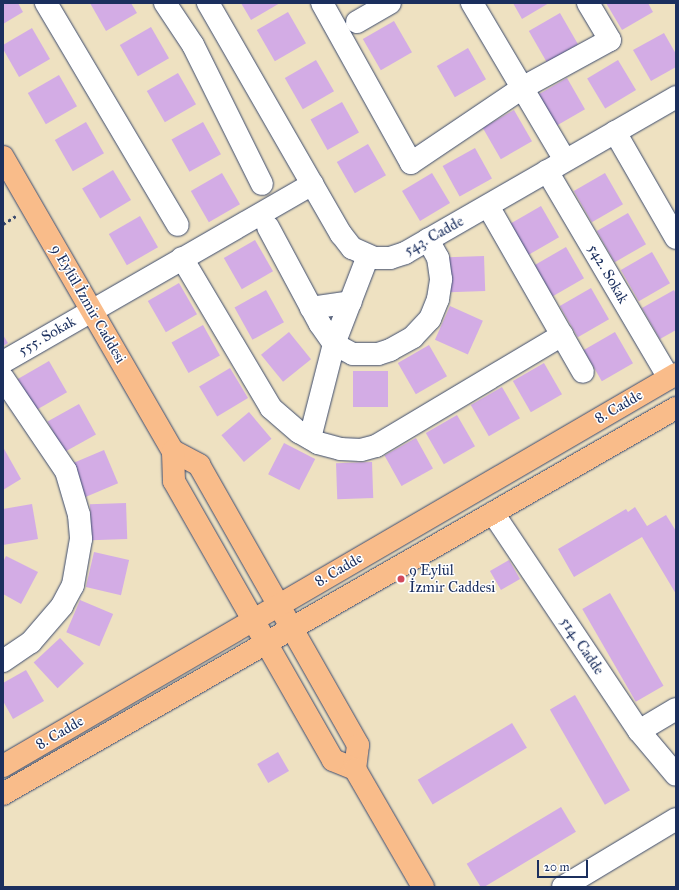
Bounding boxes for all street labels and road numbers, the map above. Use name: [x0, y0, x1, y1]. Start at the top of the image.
street label: 543. Cadde: [401, 212, 467, 260]
street label: 9 Eylül İzmir Caddesi: [47, 241, 129, 367]
street label: 542. Sokak: [584, 241, 632, 307]
street label: 555. Sokak: [15, 312, 79, 360]
street label: 8. Cadde: [592, 386, 646, 428]
street label: 8. Cadde: [312, 549, 366, 591]
street label: 514. Cadde: [556, 614, 608, 678]
street label: 8. Cadde: [33, 712, 87, 754]

